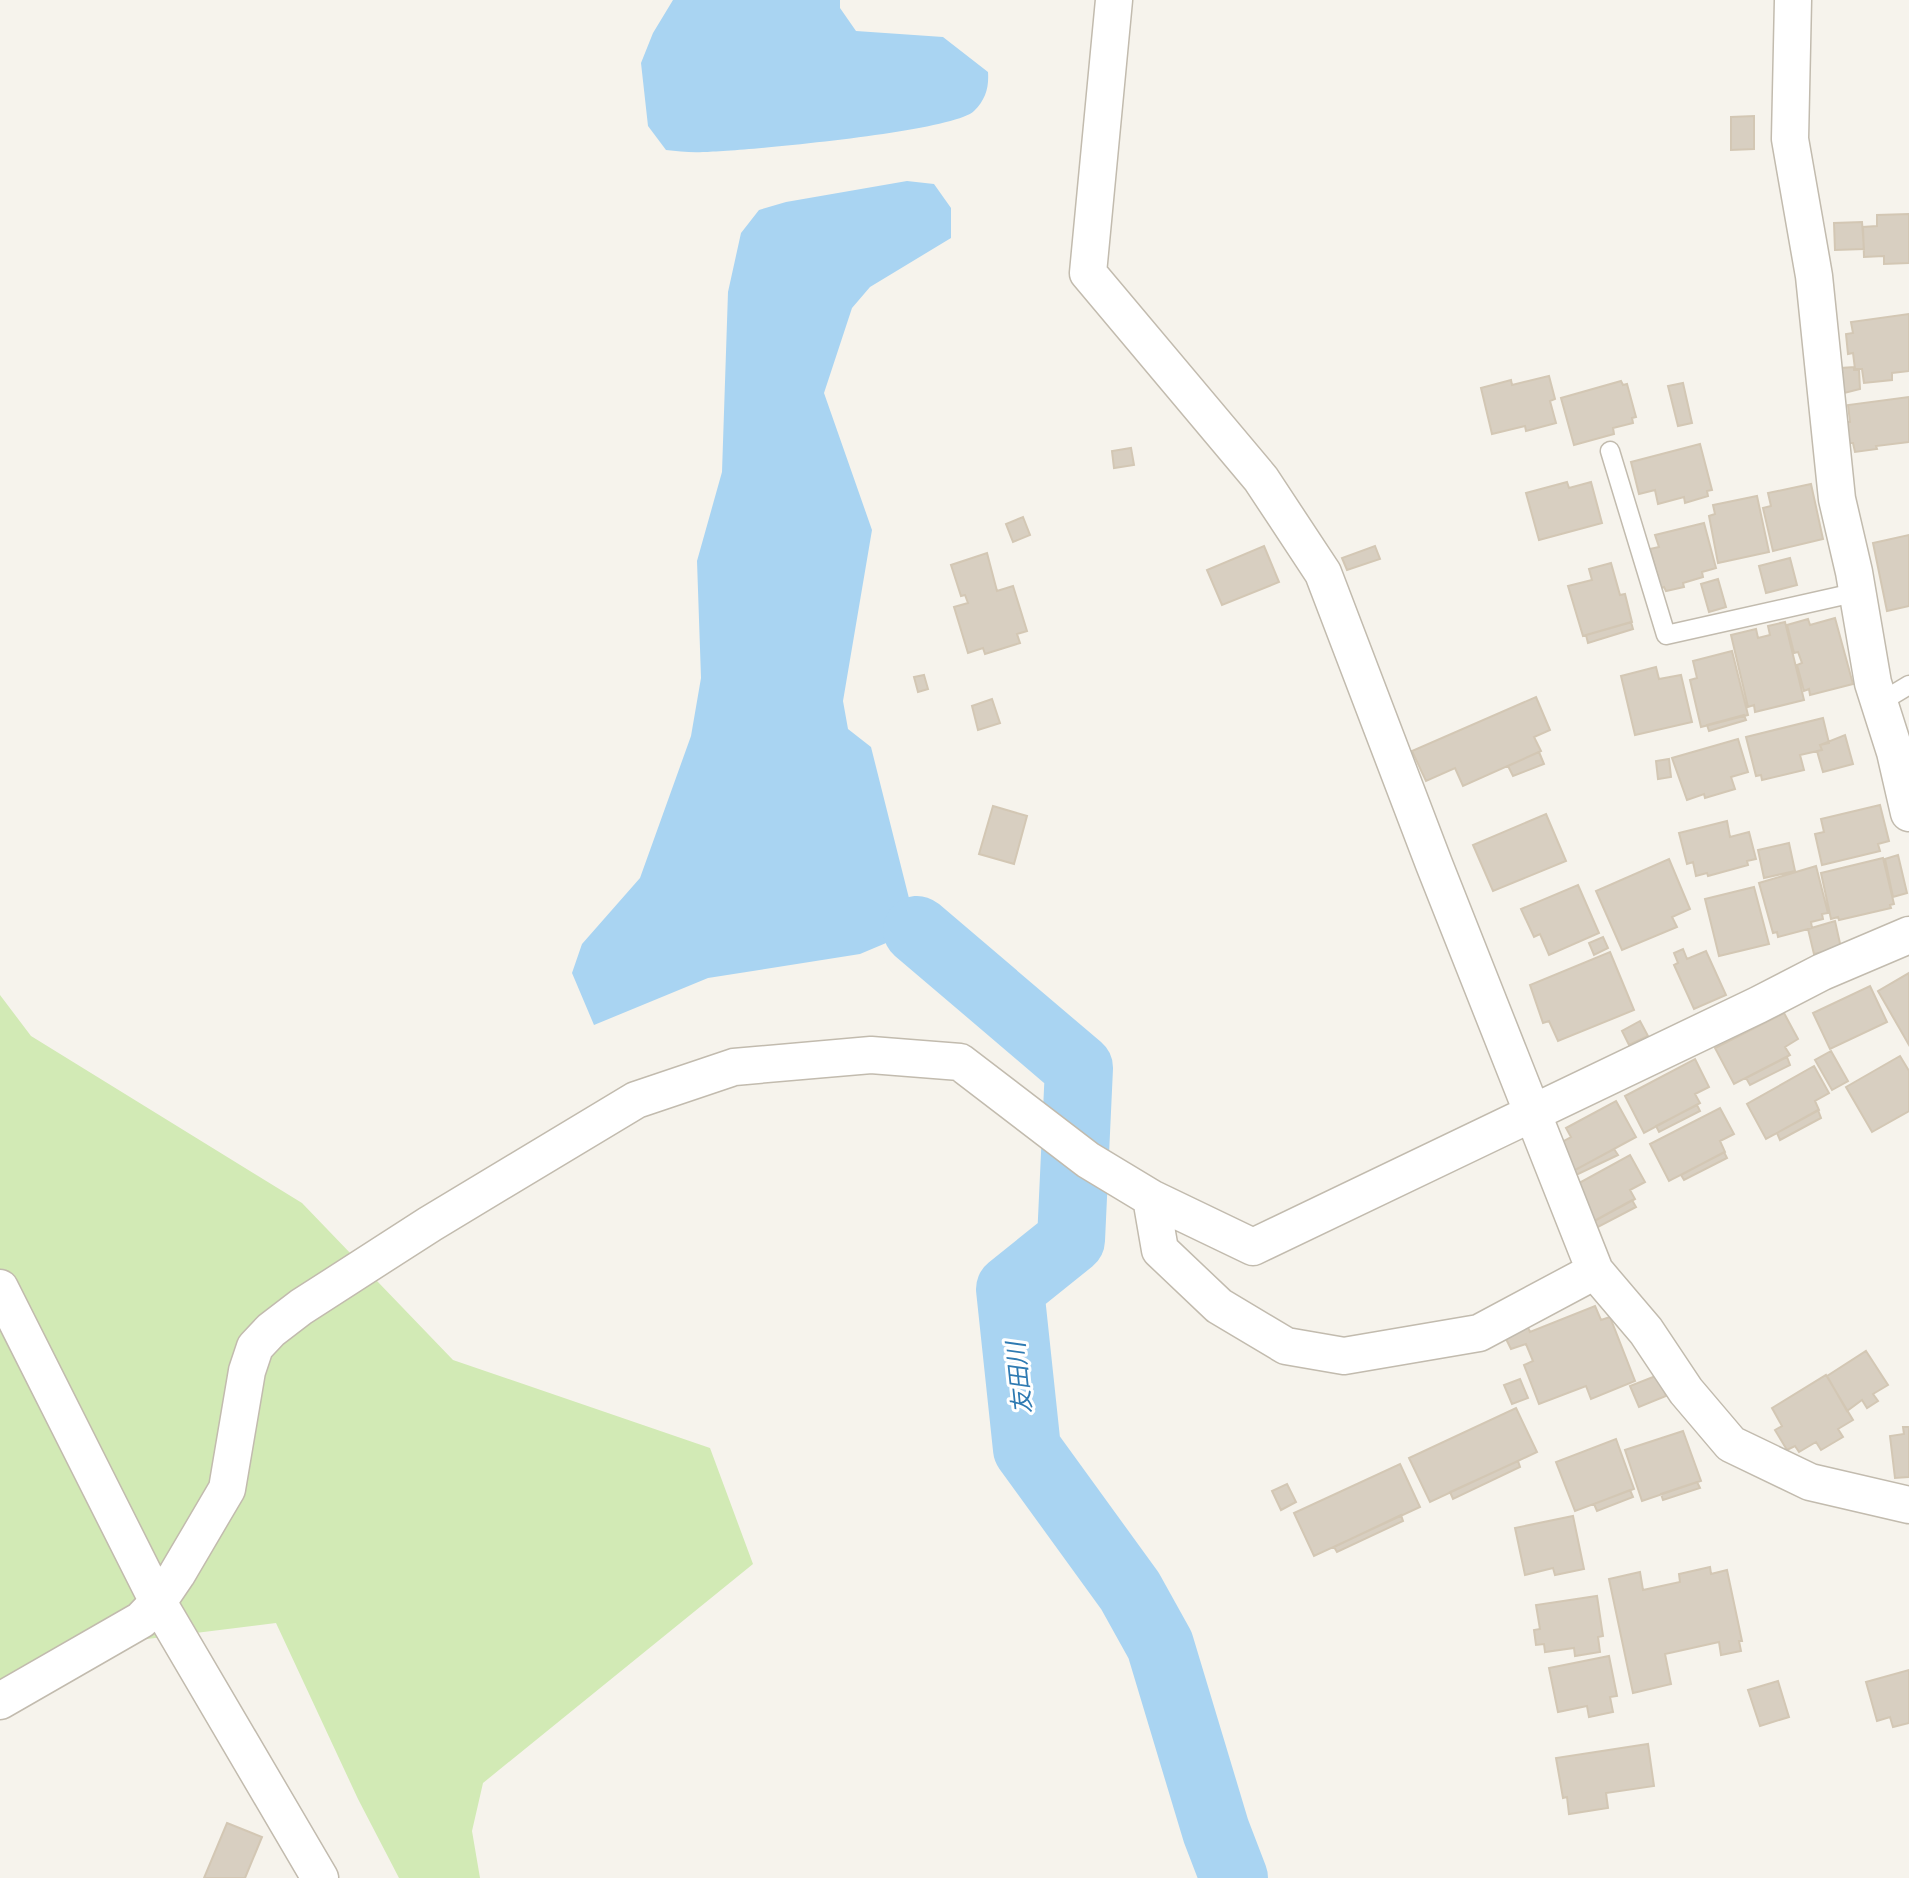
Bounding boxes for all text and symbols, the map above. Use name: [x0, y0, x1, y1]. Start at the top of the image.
water label: 友田川: [1002, 1338, 1038, 1415]

